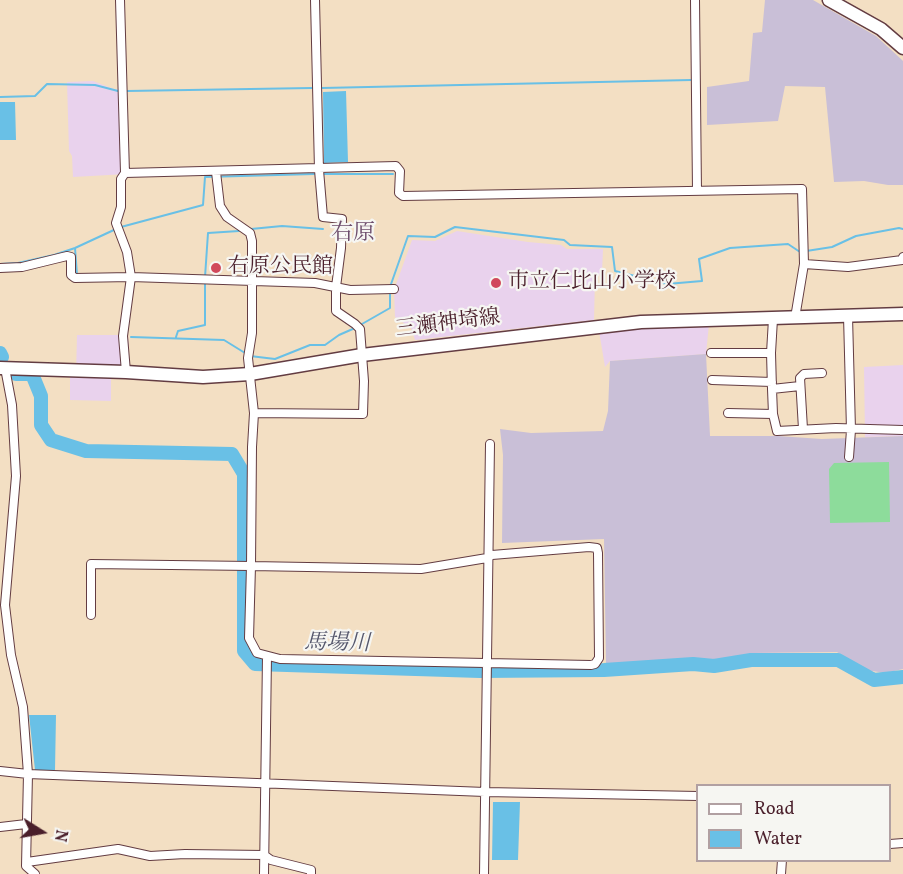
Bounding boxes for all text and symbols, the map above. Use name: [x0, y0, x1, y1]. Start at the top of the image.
district label: 右原: [331, 222, 375, 248]
place label: 右原公民館: [228, 255, 333, 281]
marker: 右原公民館: [209, 261, 223, 275]
place label: 市立仁比山小学校: [508, 270, 676, 296]
marker: 市立仁比山小学校: [489, 276, 503, 290]
street label: 三瀬神埼線: [394, 306, 502, 344]
water label: 馬場川: [304, 631, 370, 659]
legend: [696, 784, 891, 862]
text: Road: [754, 797, 795, 822]
north arrow: [12, 802, 72, 862]
text: Water: [754, 827, 802, 852]
text: N: [48, 828, 72, 843]

